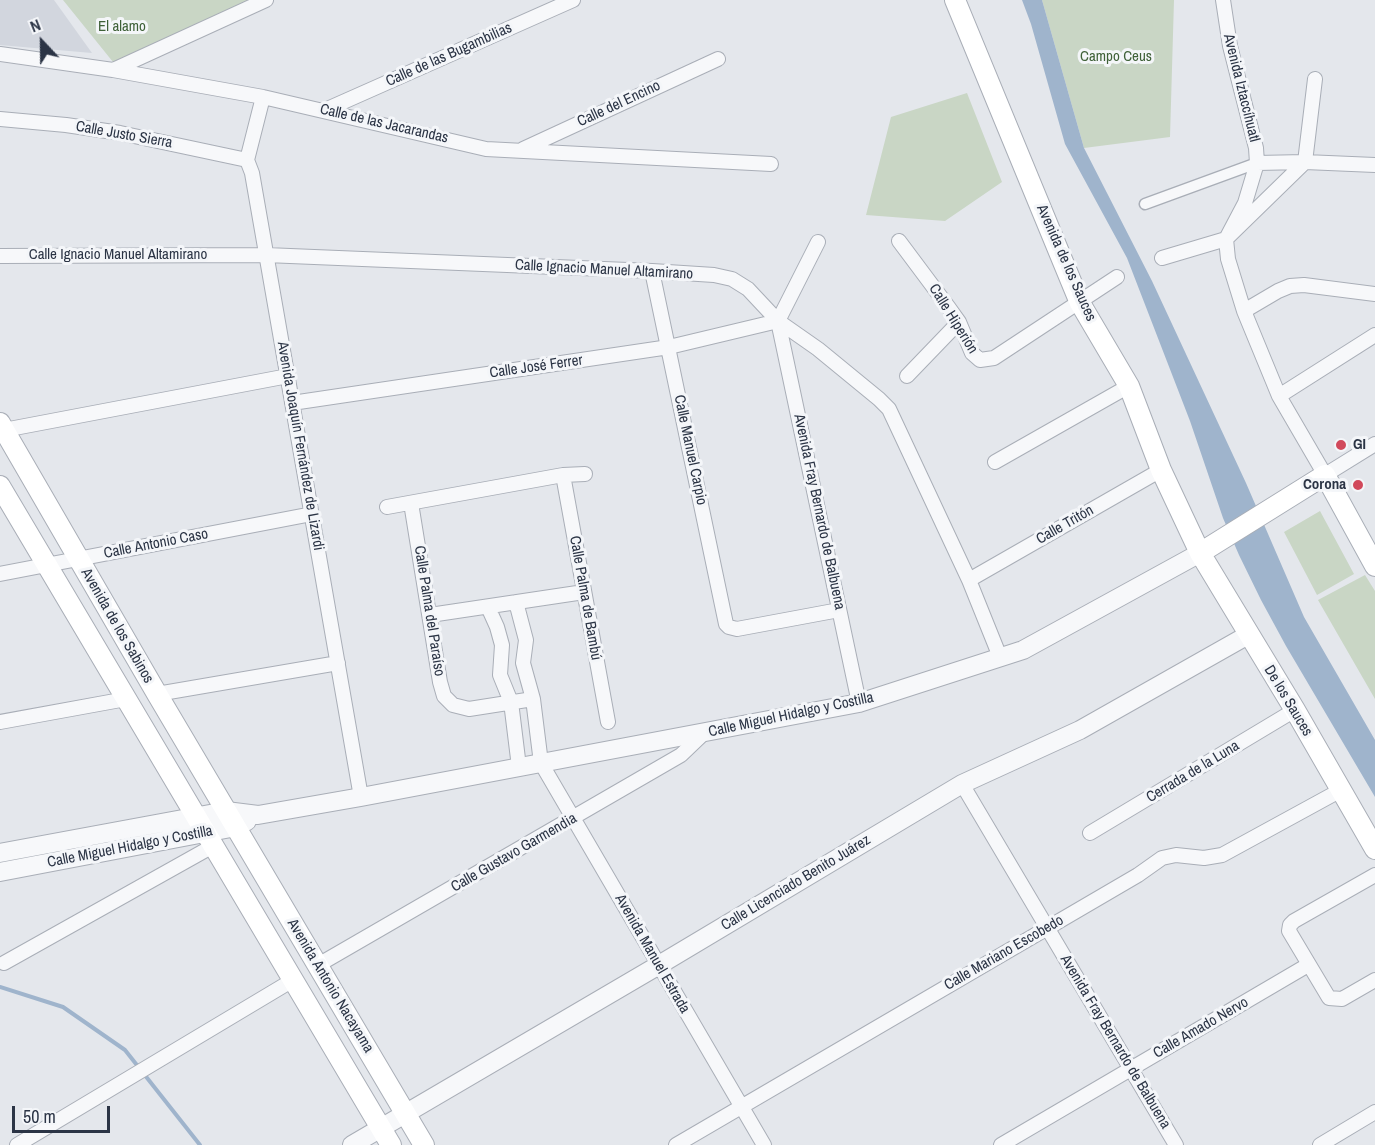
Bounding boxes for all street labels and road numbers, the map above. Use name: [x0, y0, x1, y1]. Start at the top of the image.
street label: Calle de las Bugambilias: [383, 19, 515, 91]
street label: Avenida Iztaccíhuatl: [1219, 32, 1263, 144]
street label: Calle del Encino: [575, 77, 663, 131]
street label: Calle de las Jacarandas: [318, 100, 450, 148]
street label: Calle Justo Sierra: [74, 118, 174, 152]
street label: Avenida de los Sauces: [1032, 202, 1100, 324]
street label: Calle Ignacio Manuel Altamirano: [29, 246, 207, 264]
street label: Calle Ignacio Manuel Altamirano: [514, 256, 694, 284]
street label: Calle Hiperión: [925, 281, 981, 357]
street label: Avenida Joaquín Fernández de Lizardi: [273, 340, 327, 552]
street label: Calle José Ferrer: [488, 352, 584, 382]
street label: Calle Manuel Carpio: [670, 393, 710, 507]
street label: Avenida Fray Bernardo de Balbuena: [789, 413, 849, 611]
street label: Calle Tritón: [1033, 501, 1097, 549]
street label: Calle Antonio Caso: [102, 525, 210, 563]
street label: Calle Palma de Bambú: [565, 534, 605, 662]
street label: Calle Palma del Paraíso: [410, 544, 448, 678]
street label: Avenida de los Sabinos: [77, 565, 157, 687]
street label: De los Sauces: [1260, 662, 1316, 740]
street label: Calle Miguel Hidalgo y Costilla: [707, 689, 875, 741]
street label: Cerrada de la Luna: [1143, 737, 1243, 807]
street label: Calle Gustavo Garmendia: [448, 810, 580, 896]
street label: Calle Miguel Hidalgo y Costilla: [46, 822, 214, 872]
street label: Calle Licenciado Benito Juárez: [718, 831, 874, 935]
street label: Avenida Manuel Estrada: [611, 891, 693, 1017]
street label: Calle Mariano Escobedo: [941, 912, 1067, 994]
street label: Avenida Antonio Nacayama: [283, 916, 377, 1056]
street label: Avenida Fray Bernardo de Balbuena: [1056, 952, 1174, 1132]
street label: Calle Amado Nervo: [1150, 994, 1252, 1062]

